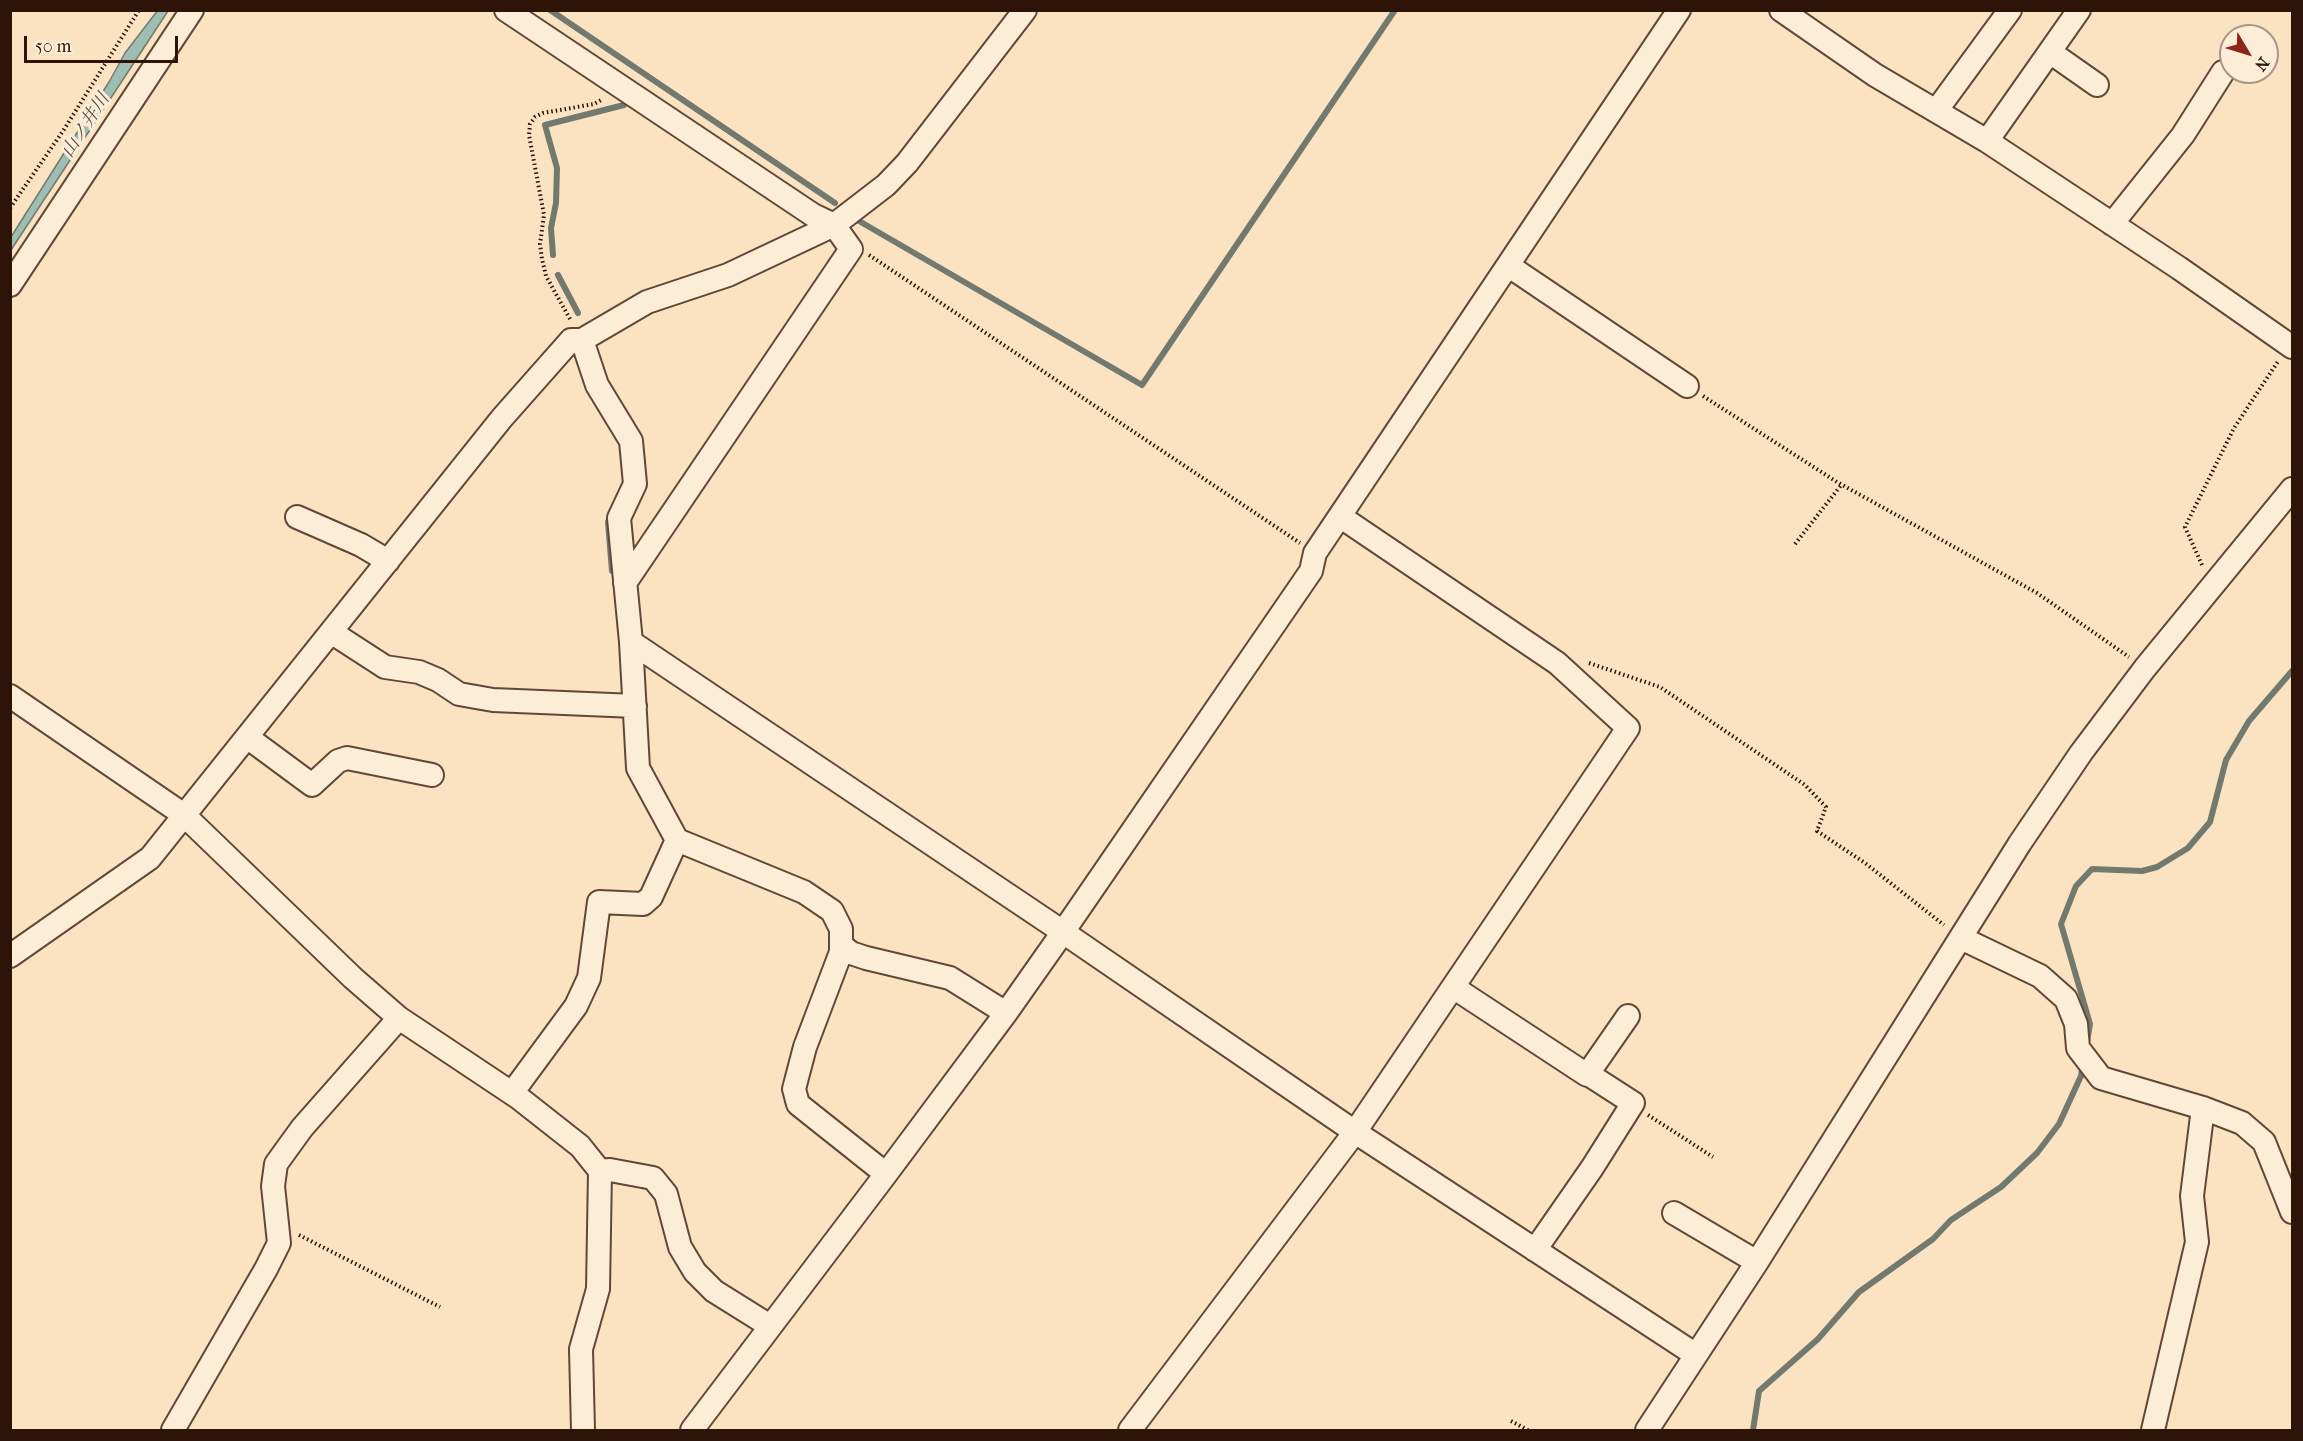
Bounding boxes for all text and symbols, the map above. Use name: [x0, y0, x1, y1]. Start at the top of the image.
scale bar: [27, 24, 182, 62]
north arrow: [2219, 24, 2279, 84]
text: 50 m: [35, 36, 71, 57]
text: N: [2251, 54, 2273, 75]
water label: 山ノ井川: [57, 90, 115, 162]

